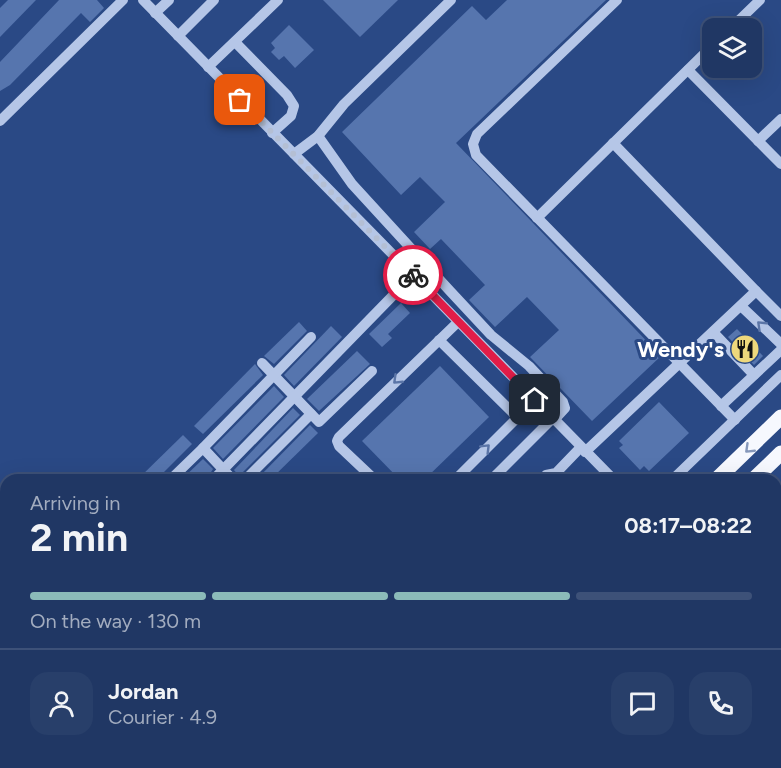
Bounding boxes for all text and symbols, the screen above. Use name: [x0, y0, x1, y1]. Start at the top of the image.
map controls: [702, 18, 762, 78]
button: layers: [702, 18, 762, 78]
pin: [214, 74, 265, 125]
icon: bag: [223, 83, 256, 116]
courier: [383, 245, 443, 305]
icon: bike: [397, 259, 430, 292]
one-way arrow: [757, 321, 767, 332]
restaurant icon: Wendy's: [729, 333, 761, 365]
place label: Wendy's: [637, 336, 724, 363]
one-way arrow: [393, 373, 404, 384]
pin: [509, 374, 560, 425]
icon: home: [518, 383, 551, 416]
one-way arrow: [745, 441, 756, 452]
one-way arrow: [479, 445, 490, 455]
text: Arriving in: [30, 491, 120, 515]
text: 08:17–08:22: [624, 512, 752, 539]
text: 2 min: [30, 514, 128, 561]
text: On the way · 130 m: [30, 609, 201, 633]
button: person: [30, 672, 93, 735]
button: chat: [611, 672, 674, 735]
button: phone: [689, 672, 752, 735]
text: Jordan: [108, 678, 179, 705]
text: Courier · 4.9: [108, 705, 217, 729]

